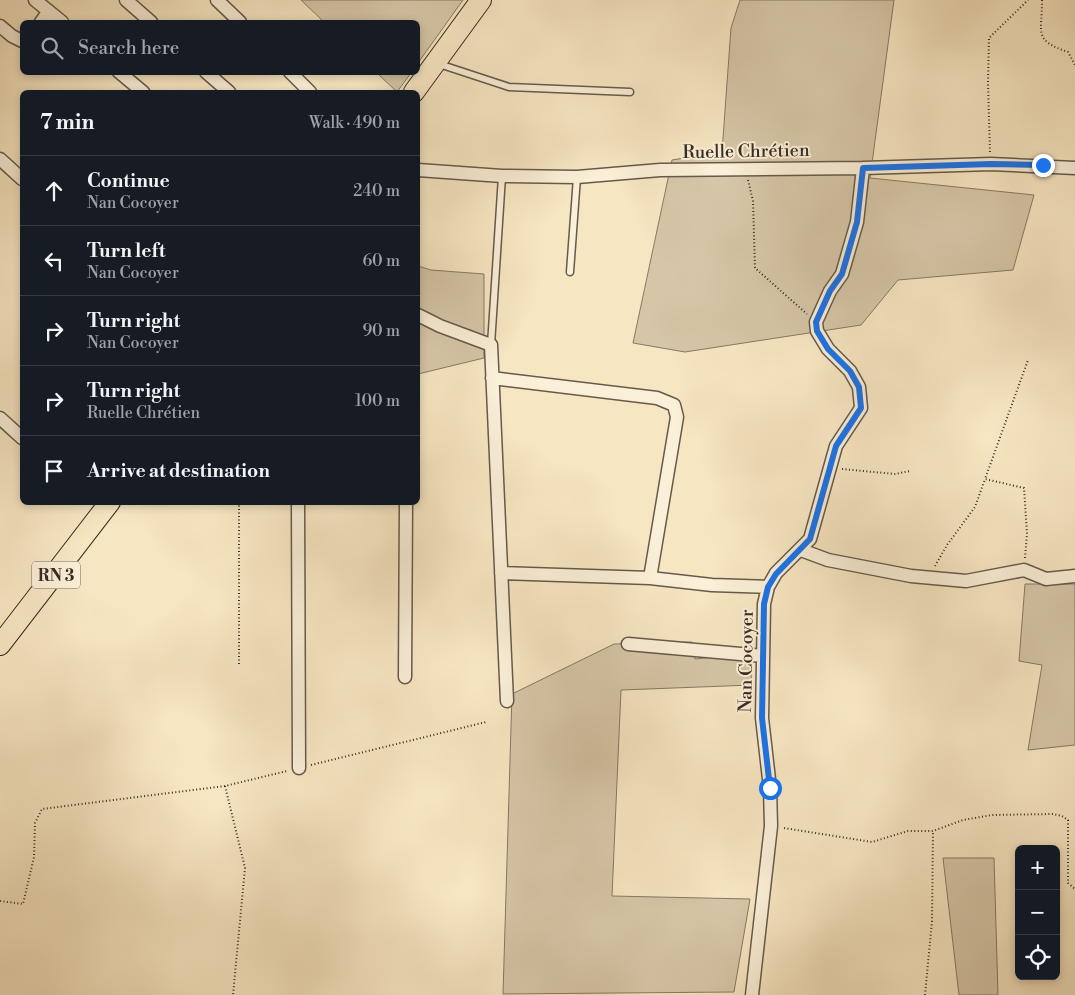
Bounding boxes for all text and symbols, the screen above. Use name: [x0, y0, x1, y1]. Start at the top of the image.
search box: [20, 20, 420, 75]
icon: search: [38, 34, 66, 62]
text: Search here: [78, 36, 179, 60]
text: 7 min: [40, 110, 94, 136]
text: Walk · 490 m: [309, 113, 400, 133]
street label: Ruelle Chrétien: [682, 139, 810, 164]
route end: [1032, 154, 1055, 177]
text: Continue: [87, 169, 170, 193]
icon: ahead: [40, 177, 68, 205]
text: 240 m: [353, 181, 400, 201]
text: Nan Cocoyer: [87, 193, 179, 213]
text: Turn left: [87, 239, 166, 263]
icon: left: [40, 247, 68, 275]
text: 60 m: [362, 251, 400, 271]
text: Nan Cocoyer: [87, 263, 179, 283]
text: Turn right: [87, 309, 180, 333]
icon: right: [40, 317, 68, 345]
text: 90 m: [362, 321, 400, 341]
text: Nan Cocoyer: [87, 333, 179, 353]
text: Turn right: [87, 379, 180, 403]
icon: right: [40, 387, 68, 415]
text: 100 m: [355, 391, 400, 411]
text: Ruelle Chrétien: [87, 403, 200, 423]
icon: arrive: [40, 457, 68, 485]
text: Arrive at destination: [87, 459, 270, 483]
road number: RN 3: [32, 562, 80, 588]
street label: Nan Cocoyer: [734, 609, 759, 713]
route start: [759, 777, 782, 800]
map controls: [1015, 845, 1060, 980]
button: +: [1015, 845, 1060, 890]
button: −: [1015, 890, 1060, 935]
button: locate: [1015, 935, 1060, 980]

